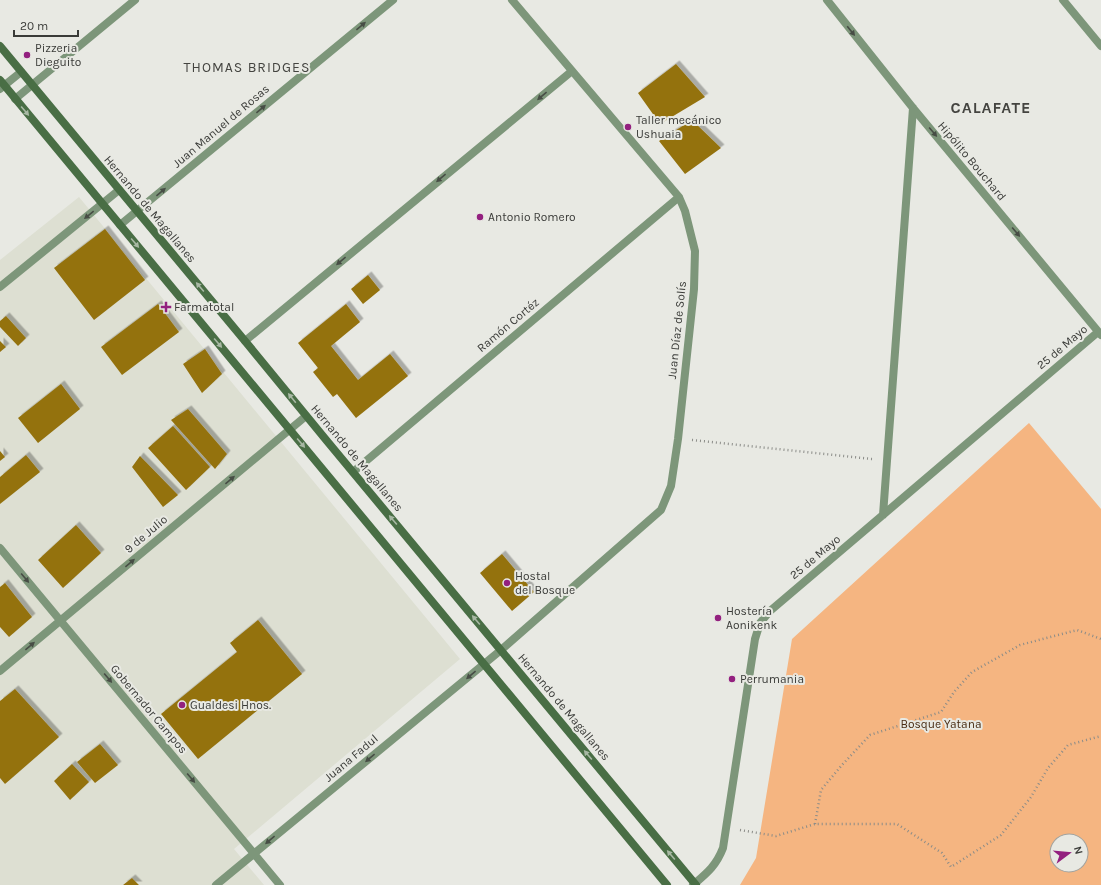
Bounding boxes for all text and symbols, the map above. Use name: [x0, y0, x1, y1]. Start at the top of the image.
scale bar: [14, 12, 78, 38]
text: 20 m: [20, 19, 48, 33]
one-way arrow: [356, 22, 367, 31]
one-way arrow: [847, 25, 856, 36]
place label: Pizzeria Dieguito: [35, 41, 81, 69]
marker: Pizzeria Dieguito: [22, 50, 32, 60]
district label: THOMAS BRIDGES: [184, 59, 310, 76]
street label: Juan Manuel de Rosas: [170, 82, 272, 170]
one-way arrow: [536, 91, 547, 100]
district label: CALAFATE: [951, 98, 1031, 117]
one-way arrow: [256, 104, 267, 113]
one-way arrow: [20, 105, 29, 116]
place label: Taller mecánico Ushuaia: [636, 113, 721, 141]
street label: Hipólito Bouchard: [935, 119, 1009, 203]
marker: Taller mecánico Ushuaia: [623, 122, 633, 132]
one-way arrow: [928, 126, 937, 137]
street label: Hernando de Magallanes: [101, 153, 199, 265]
one-way arrow: [436, 174, 447, 183]
one-way arrow: [156, 187, 166, 196]
one-way arrow: [84, 210, 94, 219]
place label: Antonio Romero: [488, 210, 576, 224]
marker: Antonio Romero: [475, 212, 485, 222]
one-way arrow: [1011, 227, 1020, 237]
one-way arrow: [130, 238, 139, 248]
one-way arrow: [336, 257, 347, 266]
street label: Juan Díaz de Solís: [665, 280, 689, 380]
one-way arrow: [196, 282, 205, 293]
street label: Ramón Cortéz: [474, 295, 542, 355]
place label: Farmatotal: [174, 300, 234, 314]
marker: Farmatotal: [161, 302, 171, 312]
street label: 25 de Mayo: [1034, 322, 1090, 372]
one-way arrow: [213, 338, 222, 348]
one-way arrow: [288, 393, 296, 404]
street label: Hernando de Magallanes: [308, 402, 406, 514]
one-way arrow: [296, 438, 305, 448]
one-way arrow: [224, 475, 235, 484]
street label: 9 de Julio: [122, 512, 170, 556]
one-way arrow: [388, 515, 397, 525]
street label: 25 de Mayo: [787, 532, 843, 582]
one-way arrow: [125, 558, 135, 567]
place label: Hostal del Bosque: [515, 569, 575, 597]
one-way arrow: [20, 573, 29, 584]
marker: Hostal del Bosque: [502, 578, 512, 588]
place label: Hostería Aonikenk: [726, 604, 777, 632]
marker: Hostería Aonikenk: [713, 613, 723, 623]
one-way arrow: [471, 615, 480, 625]
one-way arrow: [25, 642, 35, 650]
street label: Hernando de Magallanes: [515, 651, 613, 763]
street label: Gobernador Campos: [108, 662, 190, 756]
one-way arrow: [465, 671, 476, 679]
place label: Perrumania: [740, 672, 804, 686]
one-way arrow: [103, 673, 112, 684]
marker: Perrumania: [727, 674, 737, 684]
place label: Gualdesi Hnos.: [190, 698, 271, 712]
marker: Gualdesi Hnos.: [177, 700, 187, 710]
park label: Bosque Yatana: [900, 717, 982, 731]
street label: Juana Fadul: [321, 732, 381, 784]
one-way arrow: [583, 749, 592, 760]
one-way arrow: [365, 753, 376, 762]
one-way arrow: [187, 773, 196, 783]
north arrow: [1049, 833, 1089, 873]
one-way arrow: [265, 836, 275, 845]
text: N: [1071, 845, 1085, 856]
one-way arrow: [666, 850, 675, 860]

